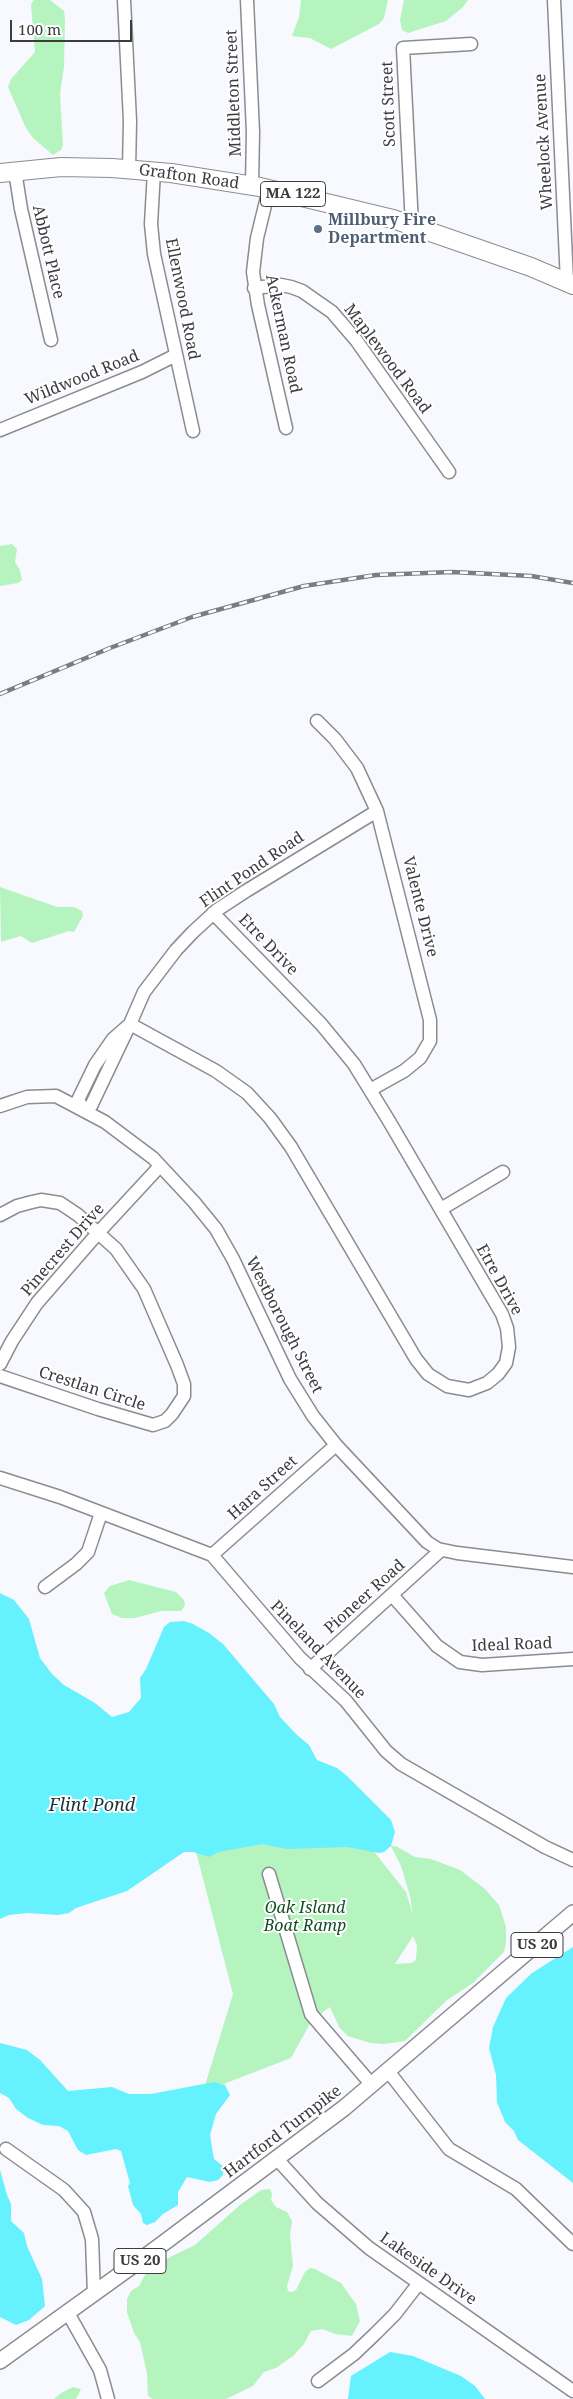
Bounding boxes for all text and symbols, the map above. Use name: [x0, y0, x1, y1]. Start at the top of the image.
scale bar: [12, 10, 135, 42]
text: 100 m: [18, 19, 61, 39]
street label: Middleton Street: [222, 29, 246, 157]
street label: Scott Street: [378, 61, 400, 147]
street label: Wheelock Avenue: [531, 73, 557, 211]
street label: Grafton Road: [137, 160, 241, 194]
road number: MA 122: [260, 182, 326, 206]
street label: Abbott Place: [28, 203, 68, 301]
place label: Millbury Fire Department: [328, 210, 436, 248]
marker: Millbury Fire Department: [312, 223, 324, 235]
street label: Ellenwood Road: [161, 237, 203, 361]
street label: Ackerman Road: [261, 273, 305, 395]
street label: Maplewood Road: [340, 300, 434, 418]
street label: Wildwood Road: [22, 346, 142, 410]
street label: Flint Pond Road: [196, 828, 308, 912]
street label: Valente Drive: [398, 855, 442, 959]
street label: Etre Drive: [234, 910, 302, 980]
street label: Pinecrest Drive: [17, 1200, 109, 1300]
street label: Etre Drive: [472, 1241, 526, 1319]
street label: Westborough Street: [241, 1253, 327, 1397]
street label: Crestlan Circle: [36, 1363, 148, 1415]
street label: Hara Street: [224, 1452, 302, 1524]
street label: Pioneer Road: [321, 1556, 409, 1638]
street label: Pineland Avenue: [266, 1597, 370, 1703]
street label: Ideal Road: [471, 1634, 553, 1656]
water label: Flint Pond: [49, 1795, 135, 1817]
park label: Oak Island Boat Ramp: [264, 1898, 346, 1936]
road number: US 20: [511, 1932, 563, 1958]
street label: Hartford Turnpike: [221, 2082, 345, 2182]
street label: Lakeside Drive: [376, 2229, 480, 2309]
road number: US 20: [114, 2248, 166, 2274]

